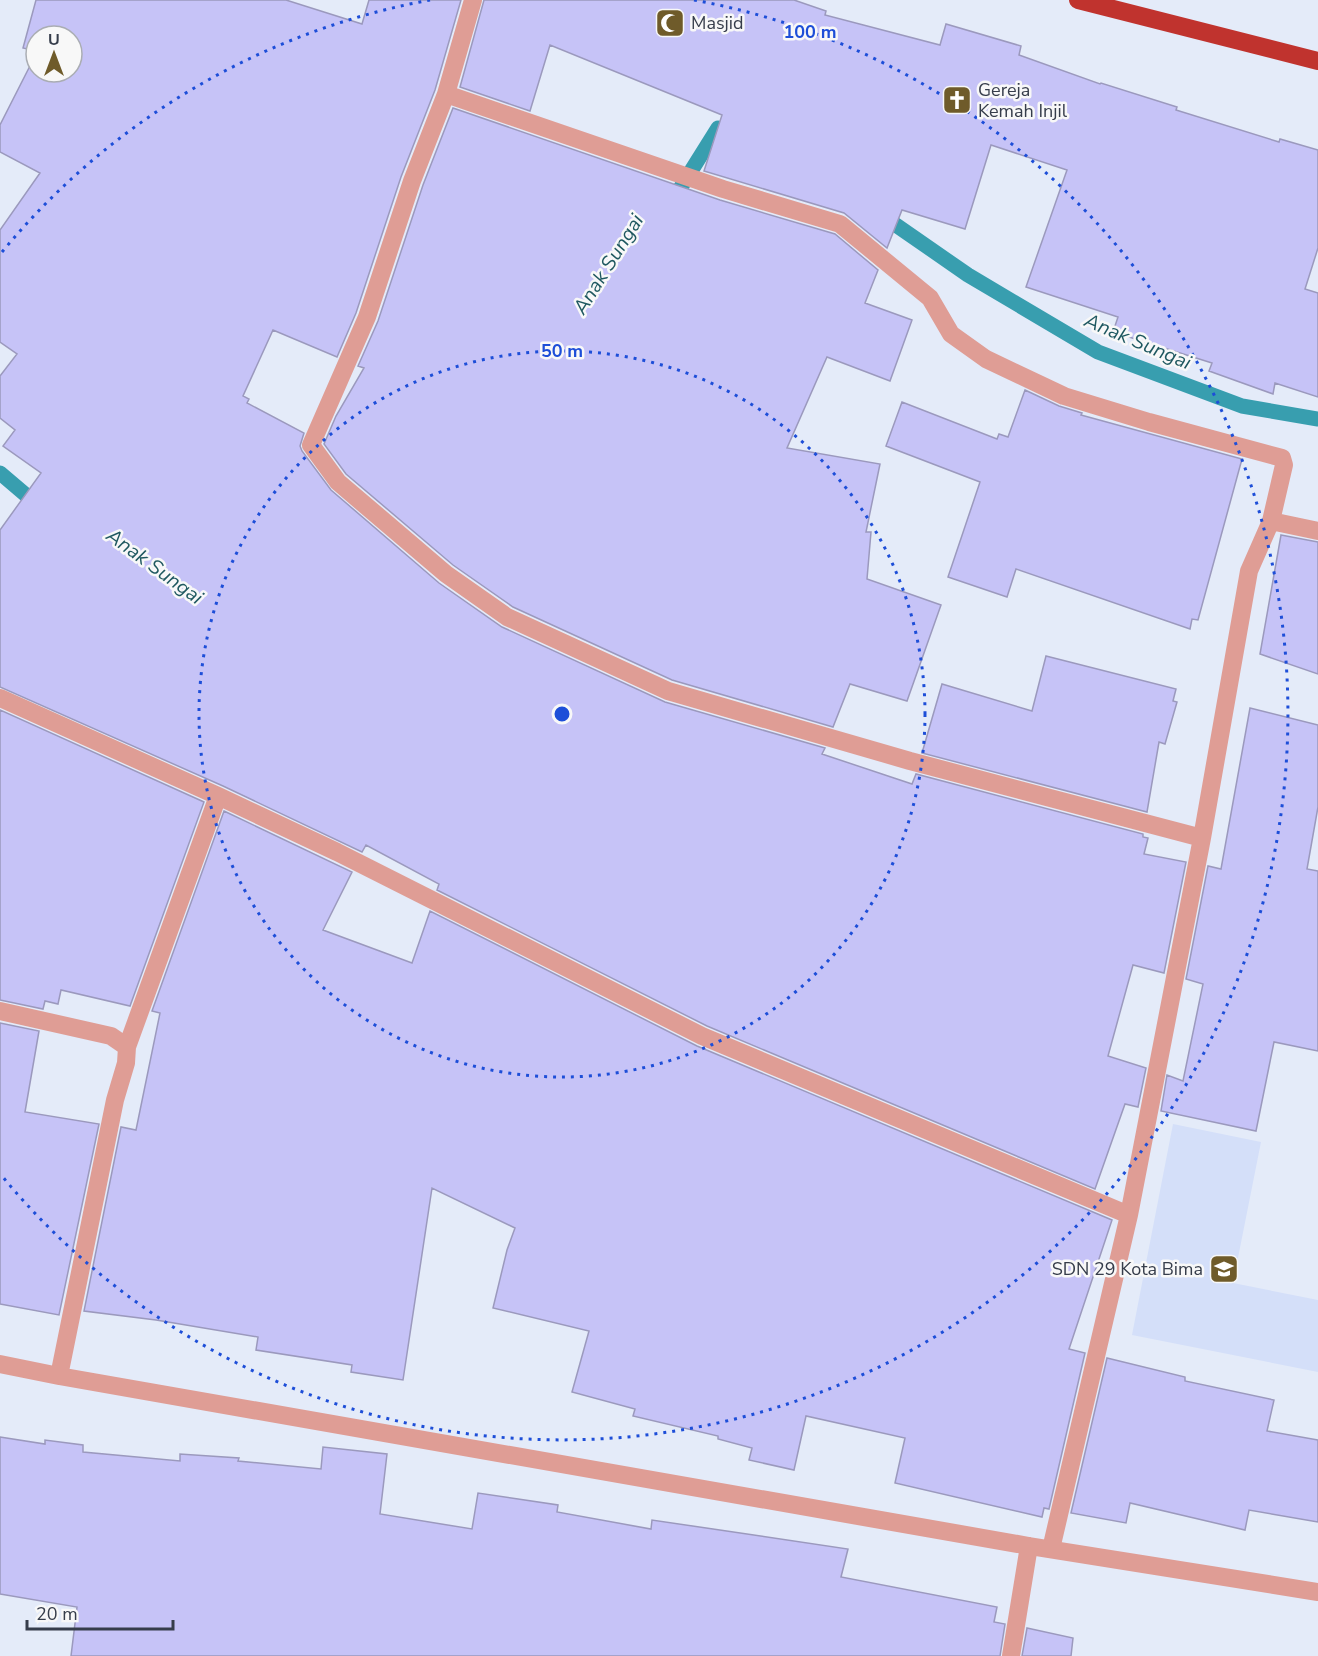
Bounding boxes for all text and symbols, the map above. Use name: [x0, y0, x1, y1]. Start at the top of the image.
mosque icon: Masjid: [654, 7, 686, 39]
place label: Masjid: [691, 11, 744, 35]
text: 100 m: [783, 20, 837, 44]
north arrow: [24, 24, 84, 84]
text: U: [48, 29, 60, 51]
place label: Gereja Kemah Injil: [978, 78, 1068, 123]
church icon: Gereja Kemah Injil: [941, 84, 973, 116]
water label: Anak Sungai: [566, 209, 650, 320]
water label: Anak Sungai: [1079, 306, 1196, 376]
text: 50 m: [541, 339, 583, 363]
water label: Anak Sungai: [100, 522, 209, 611]
centre of rings: [552, 704, 572, 724]
school or university icon: SDN 29 Kota Bima: [1208, 1253, 1240, 1285]
place label: SDN 29 Kota Bima: [1052, 1257, 1203, 1281]
scale bar: [27, 1593, 172, 1631]
text: 20 m: [36, 1602, 78, 1626]

